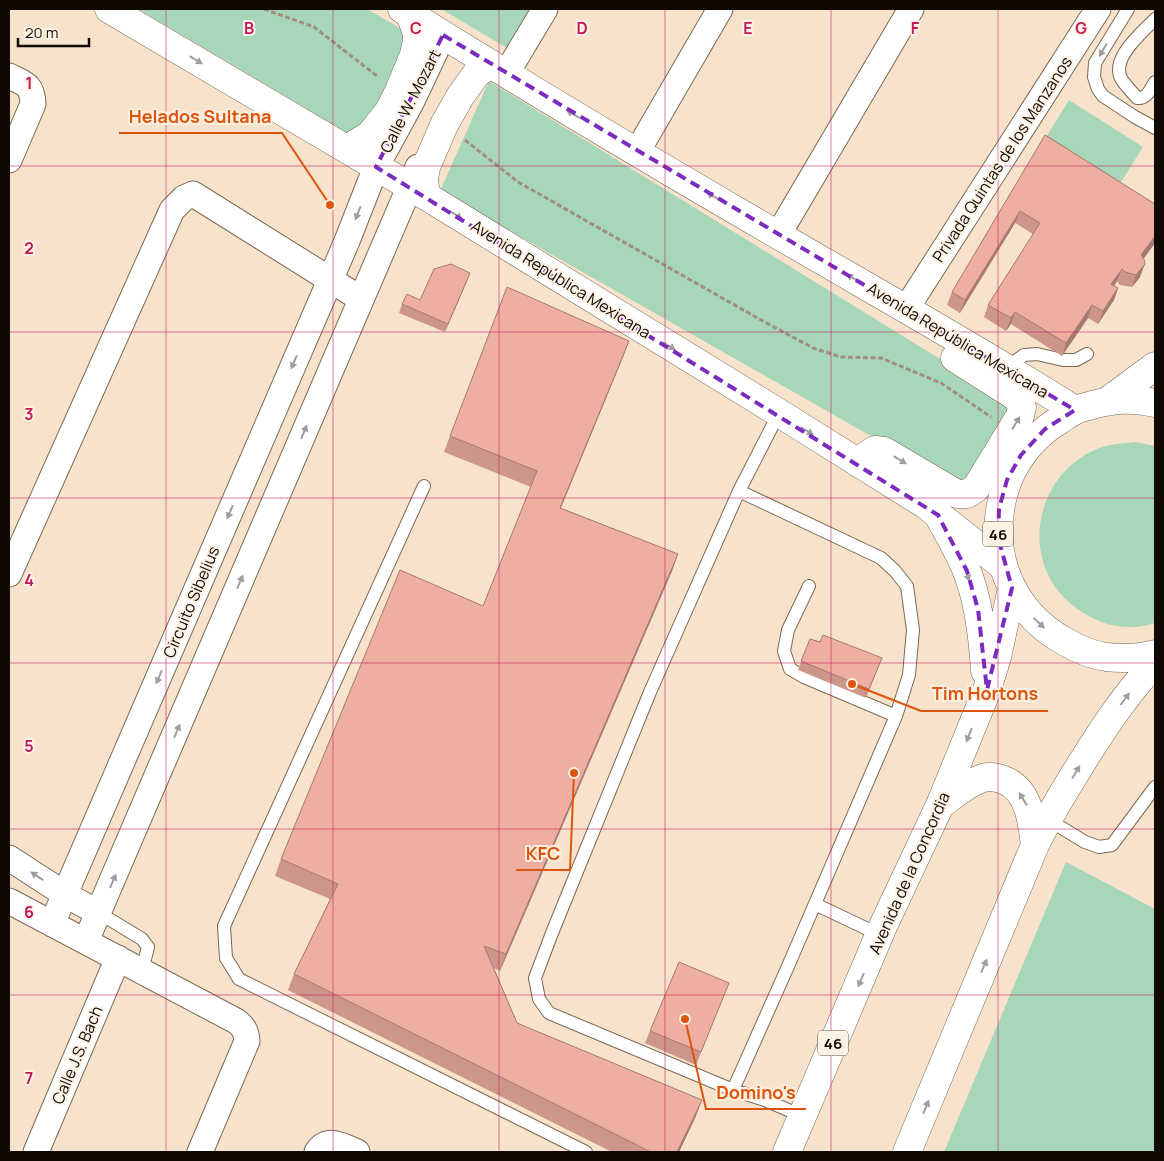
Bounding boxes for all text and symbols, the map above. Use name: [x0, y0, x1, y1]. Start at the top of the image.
scale bar: [18, 15, 89, 47]
text: B: [244, 17, 254, 39]
text: C: [410, 17, 422, 39]
text: D: [576, 17, 588, 39]
text: E: [743, 17, 753, 39]
text: F: [911, 17, 920, 39]
text: G: [1075, 17, 1087, 39]
text: 20 m: [25, 22, 58, 43]
one-way arrow: [1098, 44, 1107, 57]
street label: Calle W. Mozart: [374, 46, 446, 156]
street label: Privada Quintas de los Manzanos: [927, 52, 1077, 266]
one-way arrow: [190, 56, 203, 65]
text: 1: [25, 72, 33, 94]
callout: Helados Sultana: [119, 100, 282, 133]
text: Helados Sultana: [129, 104, 271, 128]
one-way arrow: [566, 109, 579, 118]
one-way arrow: [706, 192, 719, 201]
one-way arrow: [354, 206, 362, 220]
one-way arrow: [450, 210, 463, 219]
street label: Avenida República Mexicana: [467, 215, 655, 343]
text: 2: [24, 237, 34, 259]
one-way arrow: [846, 274, 859, 283]
street label: Avenida República Mexicana: [863, 277, 1053, 403]
one-way arrow: [663, 341, 676, 350]
one-way arrow: [290, 355, 298, 369]
text: 3: [24, 403, 34, 425]
one-way arrow: [1011, 417, 1020, 430]
one-way arrow: [301, 425, 309, 439]
one-way arrow: [801, 426, 814, 436]
one-way arrow: [893, 456, 906, 465]
one-way arrow: [226, 505, 234, 519]
road number: 46: [983, 522, 1013, 546]
street label: Circuito Sibelius: [158, 543, 224, 661]
one-way arrow: [964, 567, 972, 582]
text: 4: [24, 569, 34, 591]
one-way arrow: [237, 575, 245, 589]
one-way arrow: [1032, 617, 1044, 629]
one-way arrow: [155, 670, 163, 684]
callout: Tim Hortons: [921, 678, 1048, 711]
text: Tim Hortons: [932, 681, 1038, 705]
one-way arrow: [1119, 693, 1130, 706]
one-way arrow: [173, 724, 181, 738]
one-way arrow: [964, 728, 972, 742]
text: 5: [24, 735, 34, 757]
one-way arrow: [1071, 766, 1080, 779]
street label: Avenida de la Concordia: [863, 788, 955, 958]
one-way arrow: [1018, 792, 1027, 805]
callout: KFC: [516, 837, 570, 870]
text: KFC: [526, 841, 560, 865]
one-way arrow: [31, 871, 44, 881]
one-way arrow: [109, 874, 117, 888]
text: 6: [24, 901, 34, 923]
one-way arrow: [980, 958, 988, 973]
one-way arrow: [856, 973, 864, 987]
street label: Calle J.S. Bach: [46, 1002, 108, 1108]
road number: 46: [818, 1030, 848, 1056]
text: 7: [25, 1067, 33, 1089]
callout: Domino's: [706, 1076, 806, 1109]
text: Domino's: [716, 1080, 796, 1104]
one-way arrow: [922, 1100, 930, 1114]

